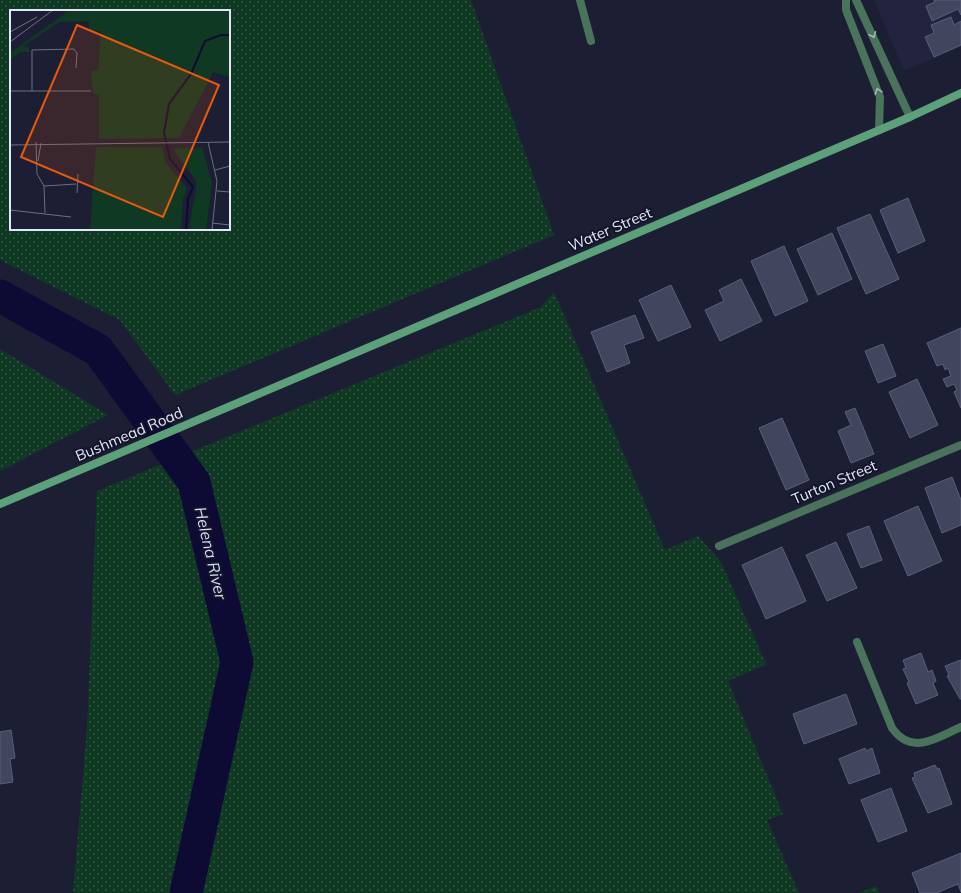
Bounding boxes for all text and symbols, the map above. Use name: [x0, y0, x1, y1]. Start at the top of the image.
inset map: [10, 10, 230, 230]
one-way arrow: [868, 31, 876, 38]
one-way arrow: [874, 88, 882, 95]
street label: Water Street: [565, 203, 655, 255]
street label: Bushmead Road: [72, 403, 186, 465]
street label: Turton Street: [789, 456, 879, 508]
water label: Helena River: [191, 505, 232, 602]

